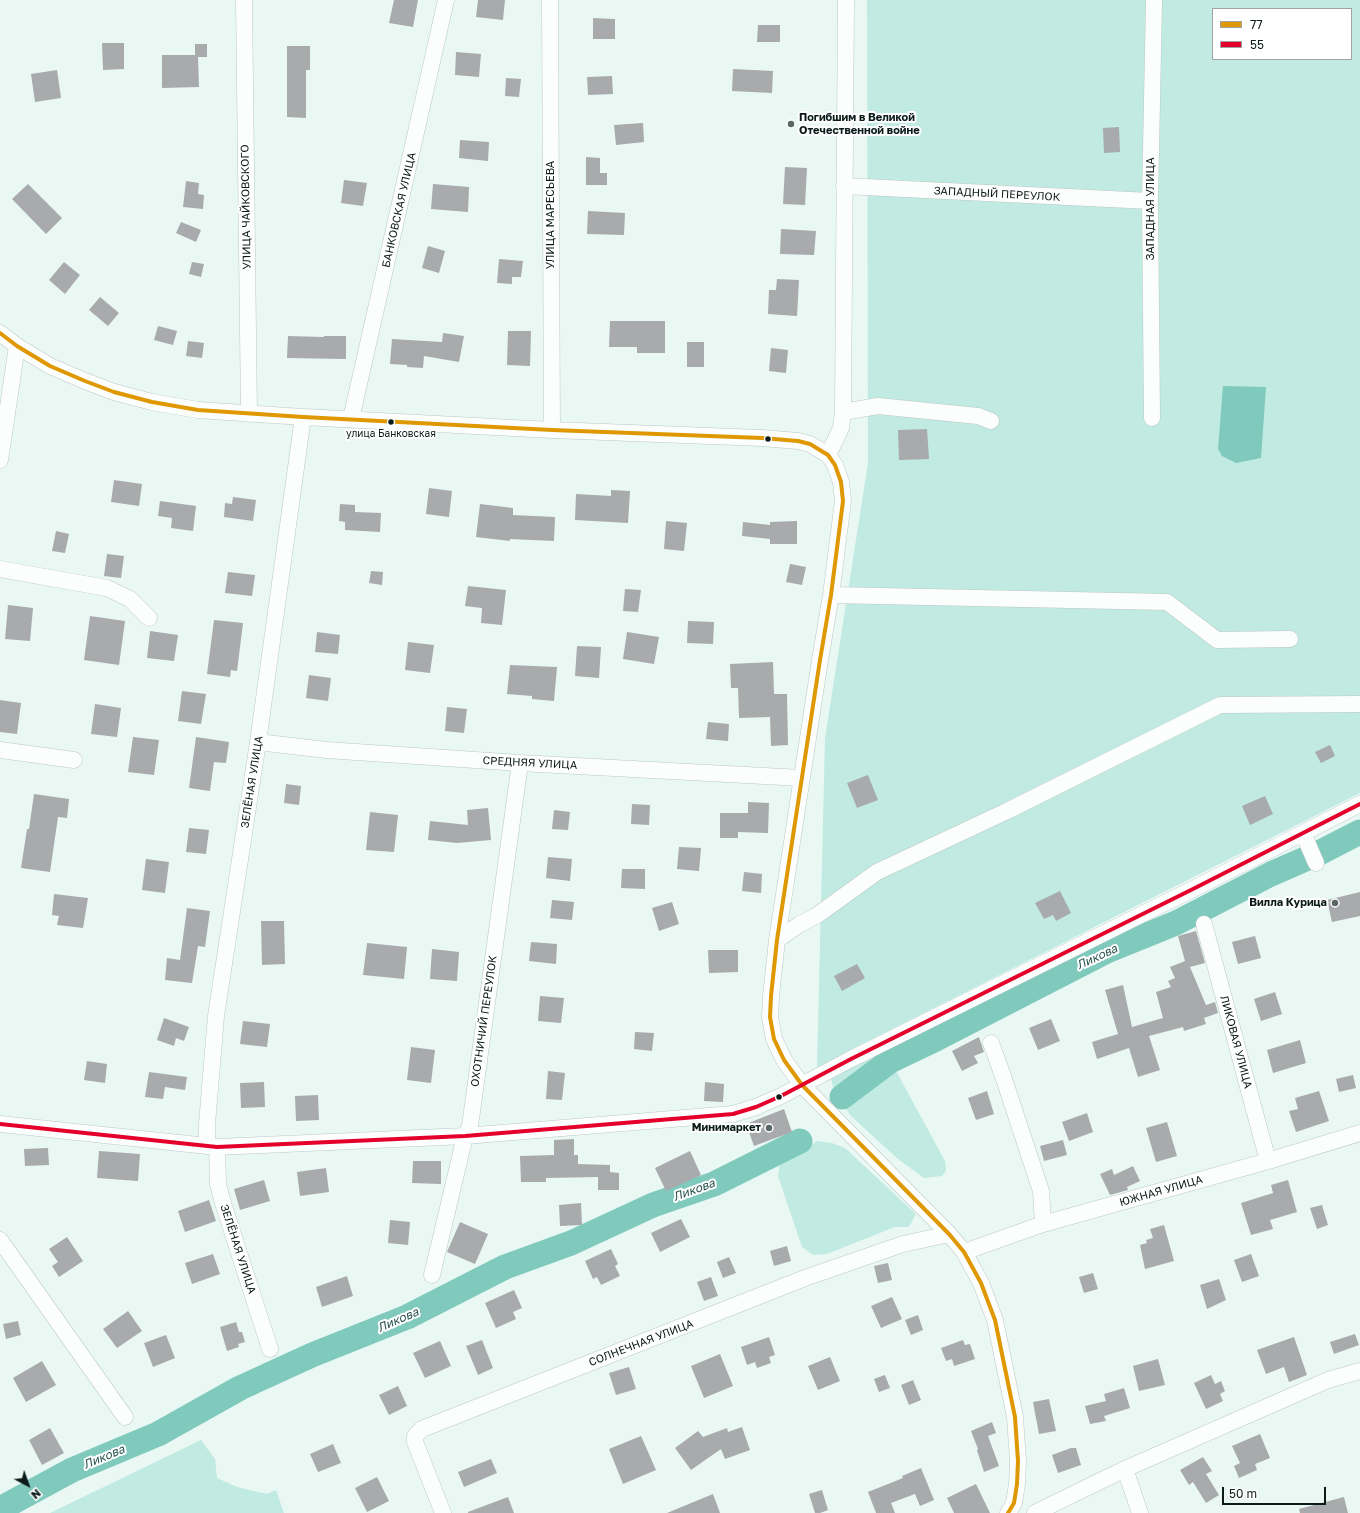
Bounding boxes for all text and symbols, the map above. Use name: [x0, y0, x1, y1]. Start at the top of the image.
legend: [1212, 8, 1352, 60]
text: 77: [1250, 17, 1263, 32]
text: 55: [1250, 37, 1264, 52]
place label: Погибшим в Великой Отечественной войне: [799, 111, 920, 137]
marker: Погибшим в Великой Отечественной войне: [786, 119, 796, 129]
street label: УЛИЦА ЧАЙКОВСКОГО: [238, 144, 254, 270]
street label: БАНКОВСКАЯ УЛИЦА: [379, 151, 419, 269]
street label: ЗАПАДНАЯ УЛИЦА: [1144, 157, 1158, 261]
street label: УЛИЦА МАРЕСЬЕВА: [544, 161, 558, 269]
street label: ЗАПАДНЫЙ ПЕРЕУЛОК: [933, 184, 1061, 204]
marker: улица Банковская: [386, 417, 396, 427]
place label: улица Банковская: [346, 428, 436, 440]
unlabelled marker: [763, 434, 773, 444]
street label: ЗЕЛЁНАЯ УЛИЦА: [238, 735, 266, 829]
street label: СРЕДНЯЯ УЛИЦА: [482, 754, 578, 772]
place label: Вилла Курица: [1249, 896, 1327, 910]
marker: Вилла Курица: [1330, 898, 1340, 908]
water label: Ликова: [1074, 941, 1120, 973]
street label: ОХОТНИЧИЙ ПЕРЕУЛОК: [468, 954, 500, 1088]
street label: ЛИКОВАЯ УЛИЦА: [1217, 994, 1255, 1090]
unlabelled marker: [774, 1092, 784, 1102]
place label: Минимаркет: [692, 1121, 761, 1135]
marker: Минимаркет: [764, 1123, 774, 1133]
street label: ЮЖНАЯ УЛИЦА: [1118, 1173, 1204, 1209]
water label: Ликова: [671, 1176, 717, 1204]
street label: ЗЕЛЁНАЯ УЛИЦА: [217, 1203, 259, 1295]
water label: Ликова: [375, 1305, 421, 1335]
street label: СОЛНЕЧНАЯ УЛИЦА: [587, 1317, 695, 1369]
water label: Ликова: [81, 1442, 127, 1472]
north arrow: [8, 1465, 48, 1505]
scale bar: [1224, 1479, 1328, 1505]
text: 50 m: [1229, 1486, 1257, 1501]
text: N: [29, 1487, 44, 1502]

